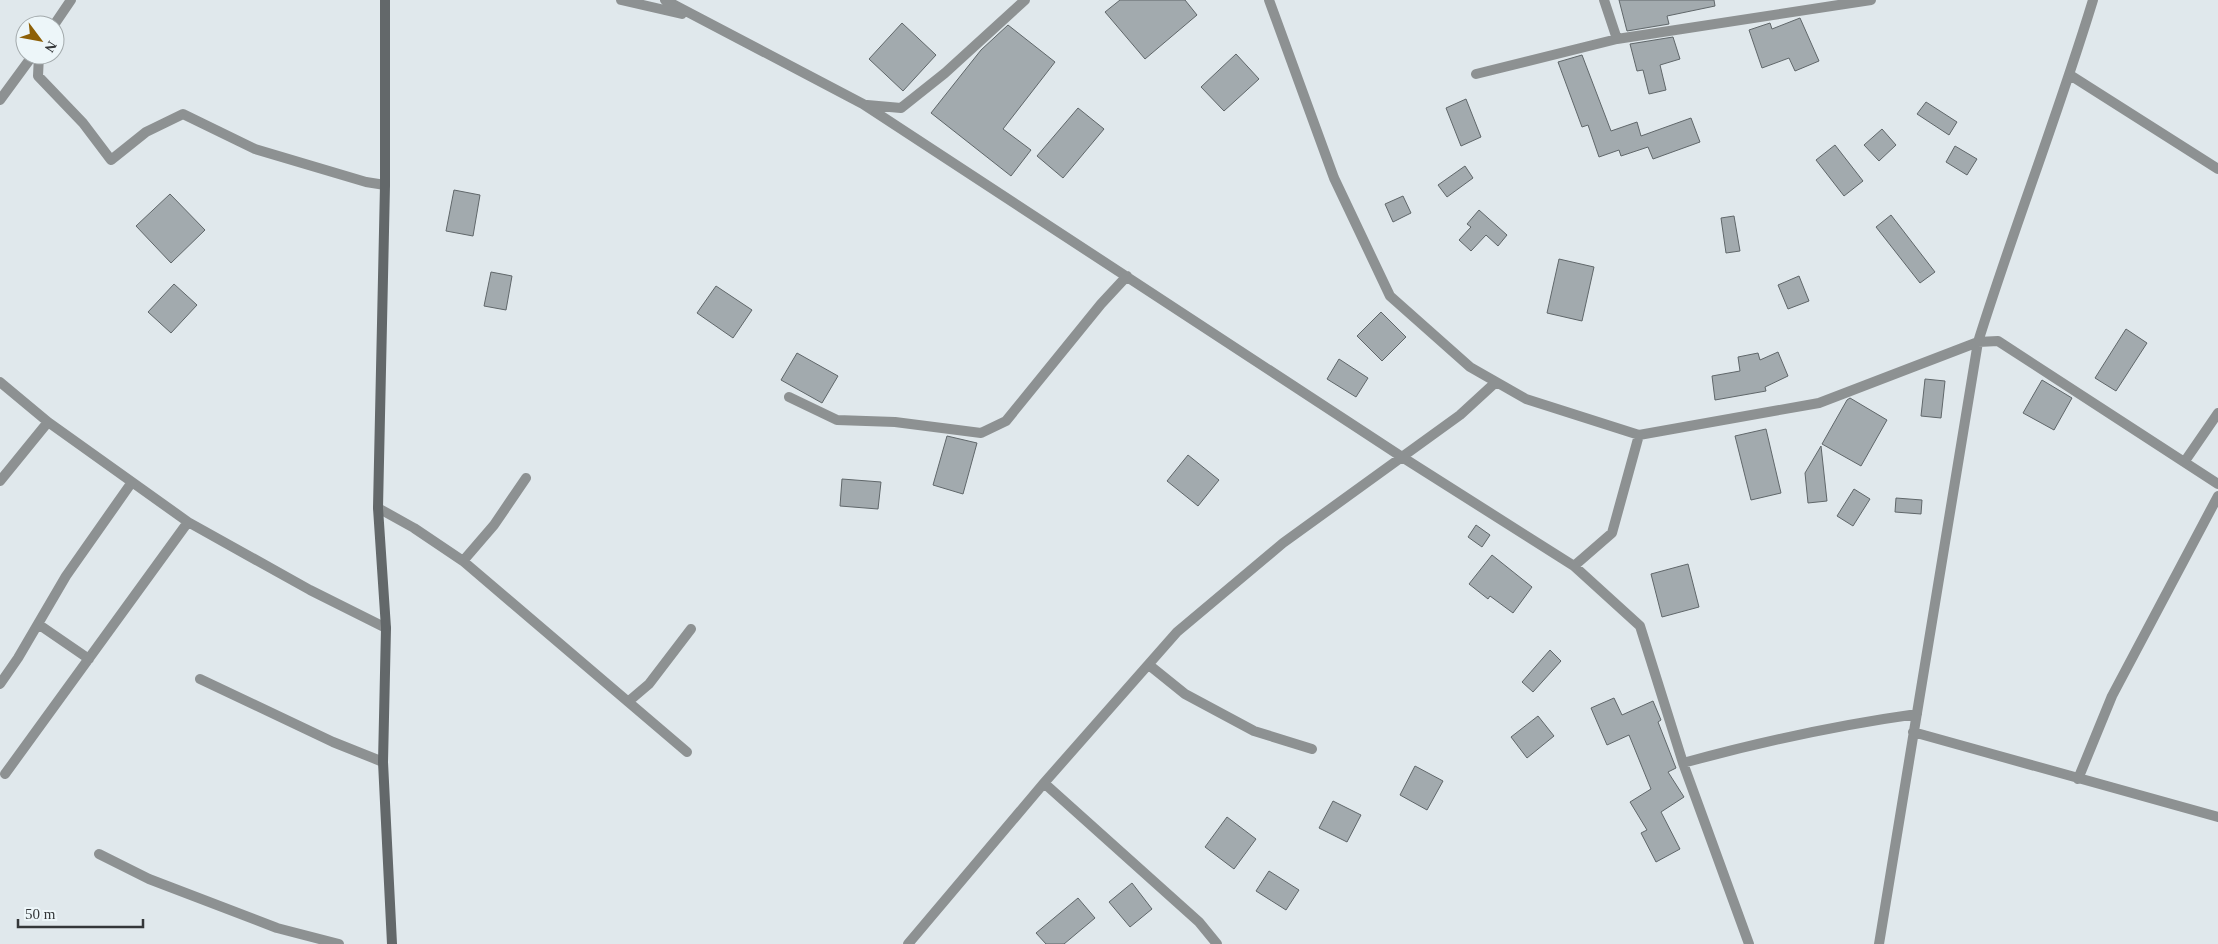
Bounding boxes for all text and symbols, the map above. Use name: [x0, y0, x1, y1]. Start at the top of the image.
north arrow: [15, 15, 65, 65]
text: N: [42, 38, 60, 55]
scale bar: [18, 896, 142, 928]
text: 50 m: [25, 906, 56, 922]

